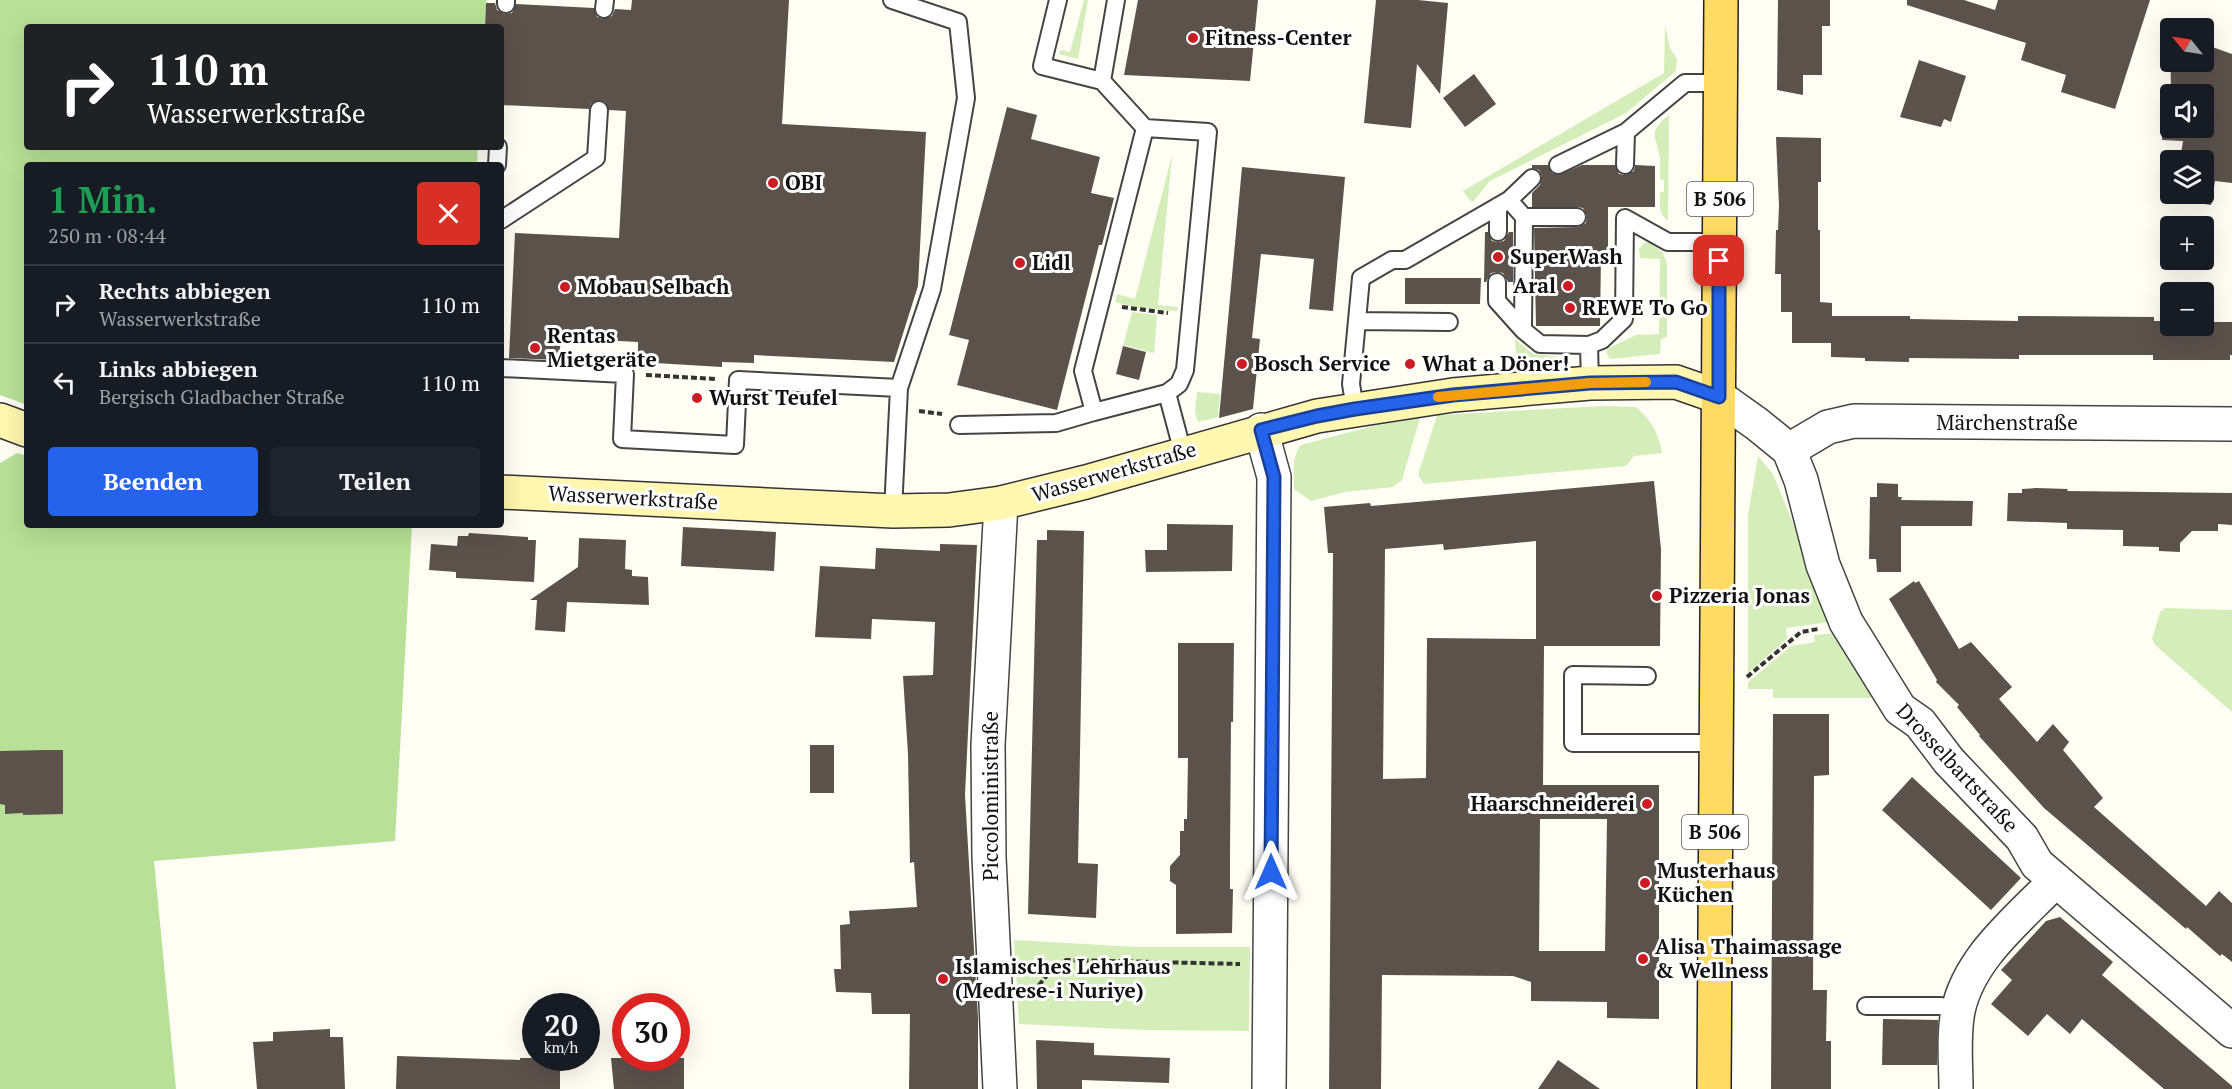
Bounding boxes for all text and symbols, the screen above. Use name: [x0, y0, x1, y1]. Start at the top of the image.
north arrow: [2160, 18, 2214, 72]
map controls: [2160, 18, 2214, 336]
place label: Fitness-Center: [1205, 23, 1352, 51]
marker: Fitness-Center: [1186, 31, 1200, 45]
text: 110 m: [147, 41, 268, 97]
icon: right: [48, 48, 126, 126]
button: sound: [2160, 84, 2214, 138]
text: Wasserwerkstraße: [147, 95, 365, 131]
button: layers: [2160, 150, 2214, 204]
place label: OBI: [785, 168, 822, 196]
text: 1 Min.: [48, 176, 157, 223]
marker: OBI: [766, 176, 780, 190]
button: close: [417, 182, 480, 245]
road number: B 506: [1687, 182, 1753, 216]
button: +: [2160, 216, 2214, 270]
text: 250 m · 08:44: [48, 222, 166, 249]
pin: [1693, 235, 1744, 286]
place label: SuperWash: [1510, 242, 1623, 270]
icon: arrive: [1702, 244, 1735, 277]
place label: Lidl: [1032, 248, 1071, 276]
marker: SuperWash: [1491, 250, 1505, 264]
marker: Lidl: [1013, 256, 1027, 270]
place label: Aral: [1513, 271, 1556, 299]
place label: Mobau Selbach: [577, 272, 730, 300]
text: Rechts abbiegen: [99, 276, 271, 305]
marker: Aral: [1561, 279, 1575, 293]
marker: Mobau Selbach: [558, 280, 572, 294]
button: −: [2160, 282, 2214, 336]
icon: right: [48, 288, 81, 321]
text: 110 m: [420, 290, 480, 319]
place label: REWE To Go: [1582, 293, 1708, 321]
marker: REWE To Go: [1563, 301, 1577, 315]
text: Wasserwerkstraße: [99, 305, 261, 332]
place label: Rentas Mietgeräte: [547, 321, 657, 373]
marker: Rentas Mietgeräte: [528, 341, 542, 355]
place label: Bosch Service: [1254, 349, 1391, 377]
place label: What a Döner!: [1422, 349, 1569, 377]
text: Links abbiegen: [99, 354, 258, 383]
marker: Bosch Service: [1235, 357, 1249, 371]
marker: What a Döner!: [1403, 357, 1417, 371]
icon: left: [48, 366, 81, 399]
text: 110 m: [420, 368, 480, 397]
text: Bergisch Gladbacher Straße: [99, 383, 345, 410]
place label: Wurst Teufel: [709, 383, 838, 411]
marker: Wurst Teufel: [690, 391, 704, 405]
street label: Märchenstraße: [1936, 408, 2078, 436]
street label: Wasserwerkstraße: [1028, 434, 1199, 508]
button: Beenden: [48, 447, 258, 516]
button: Teilen: [270, 447, 480, 516]
street label: Wasserwerkstraße: [547, 479, 719, 515]
place label: Pizzeria Jonas: [1669, 581, 1810, 609]
marker: Pizzeria Jonas: [1650, 589, 1664, 603]
street label: Drosselbartstraße: [1891, 697, 2025, 838]
street label: Piccoloministraße: [976, 711, 1004, 881]
place label: Haarschneiderei: [1470, 789, 1635, 817]
marker: Haarschneiderei: [1640, 797, 1654, 811]
road number: B 506: [1682, 815, 1748, 849]
position arrow: [1239, 840, 1303, 904]
place label: Musterhaus Küchen: [1657, 856, 1775, 908]
marker: Musterhaus Küchen: [1638, 876, 1652, 890]
place label: Alisa Thaimassage & Wellness: [1655, 932, 1842, 984]
place label: Islamisches Lehrhaus (Medrese-i Nuriye): [955, 952, 1171, 1004]
marker: Alisa Thaimassage & Wellness: [1636, 952, 1650, 966]
marker: Islamisches Lehrhaus (Medrese-i Nuriye): [936, 972, 950, 986]
speed limit sign: 30: [612, 993, 690, 1071]
text: 20: [544, 1005, 578, 1045]
text: km/h: [544, 1037, 578, 1057]

